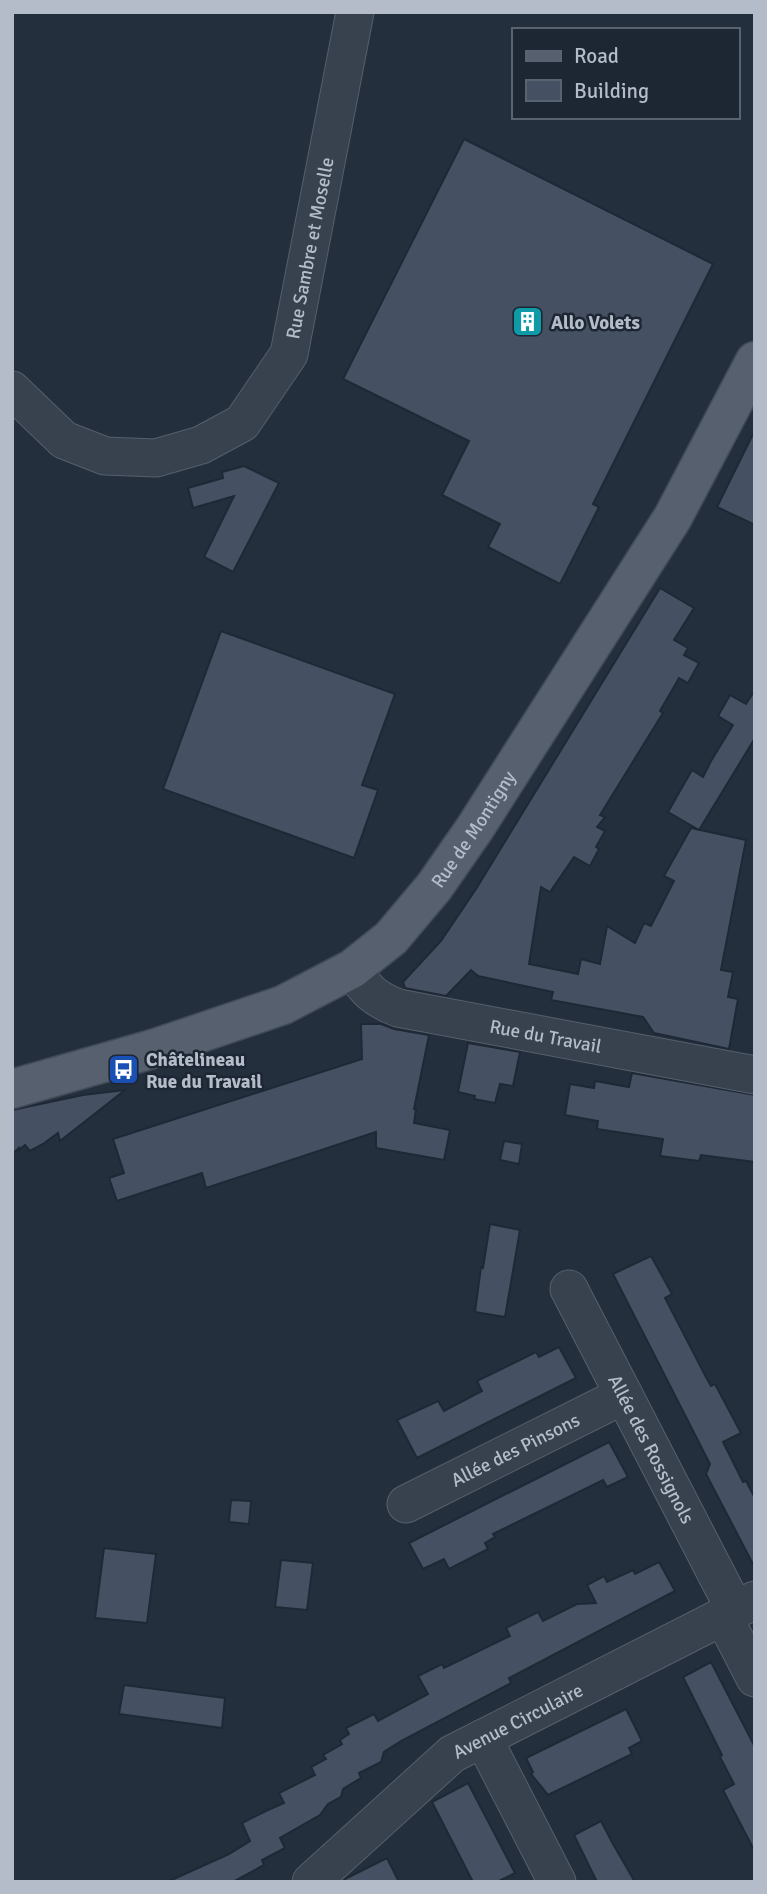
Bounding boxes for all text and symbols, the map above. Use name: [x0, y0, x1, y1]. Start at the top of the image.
legend: [512, 28, 739, 119]
text: Road: [574, 43, 619, 69]
text: Building: [574, 78, 649, 104]
street label: Rue Sambre et Moselle: [281, 155, 340, 341]
building icon: Allo Volets: [511, 305, 545, 339]
place label: Allo Volets: [551, 311, 640, 335]
street label: Rue de Montigny: [426, 767, 521, 893]
street label: Rue du Travail: [488, 1014, 604, 1059]
place label: Châtelineau Rue du Travail: [146, 1048, 262, 1094]
bus stop icon: Châtelineau Rue du Travail: [106, 1053, 140, 1087]
street label: Allée des Rossignols: [602, 1371, 699, 1528]
street label: Allée des Pinsons: [447, 1408, 584, 1493]
street label: Avenue Circulaire: [449, 1678, 587, 1765]

